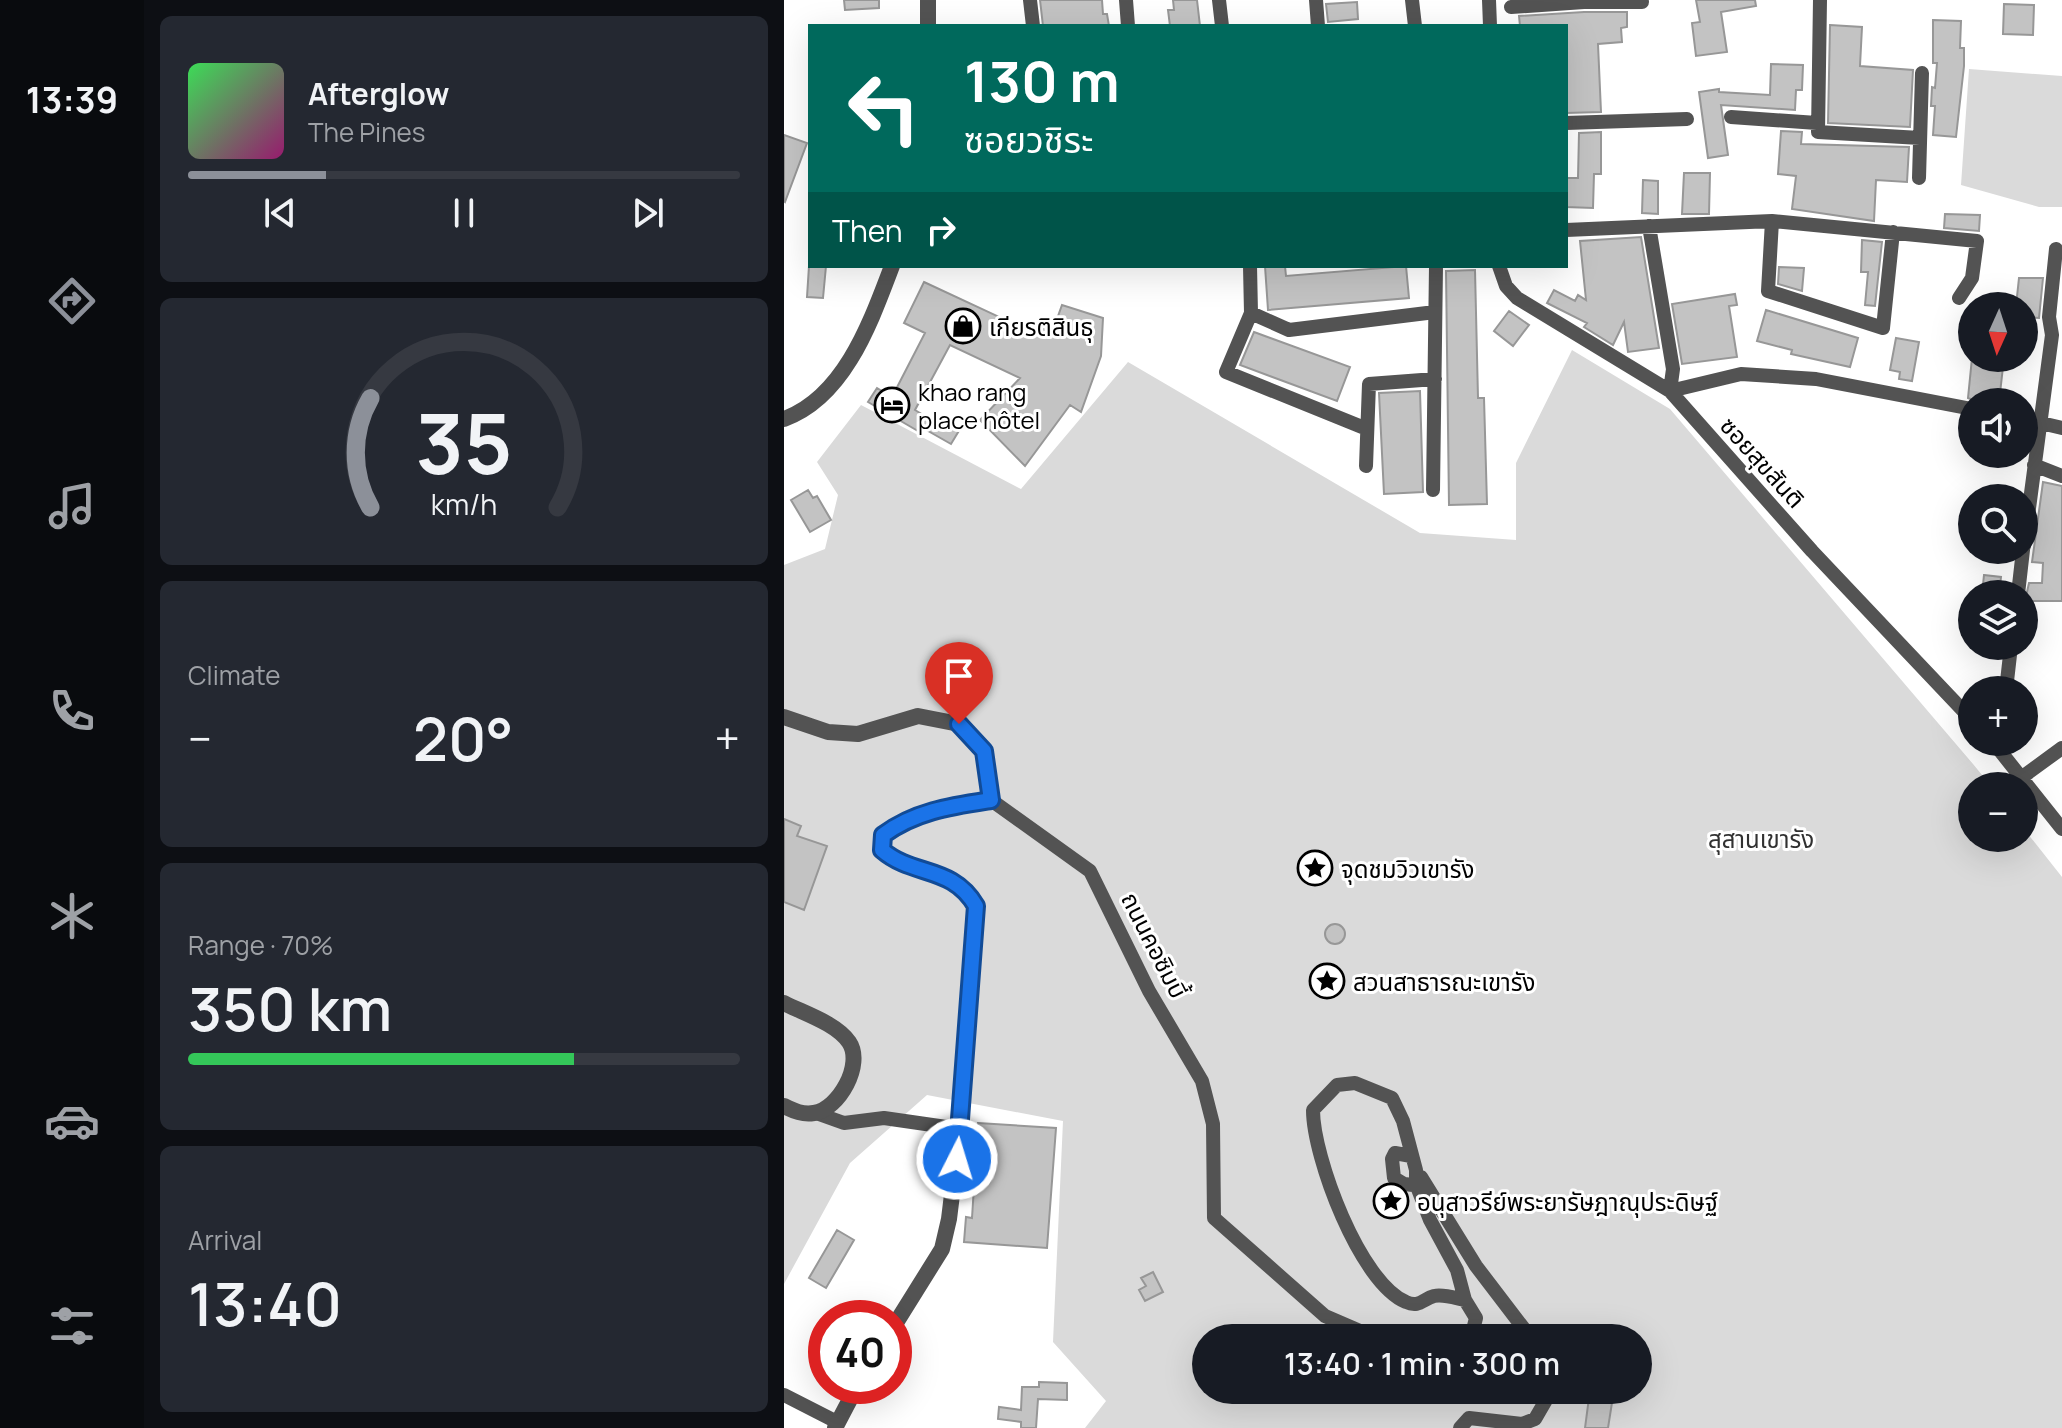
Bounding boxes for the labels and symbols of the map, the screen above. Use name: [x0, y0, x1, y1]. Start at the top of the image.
north arrow: [1958, 292, 2038, 372]
shop icon: เกียรติสินธุ: [944, 307, 982, 345]
place label: เกียรติสินธุ: [989, 310, 1093, 343]
place label: khao rang place hôtel: [918, 375, 1040, 436]
hotel icon: khao rang place hôtel: [873, 386, 911, 424]
street label: ซอยสุขสันติ: [1713, 409, 1813, 515]
pin: [925, 642, 993, 724]
park label: สุสานเขารัง: [1708, 822, 1814, 855]
place icon: จุดชมวิวเขารัง: [1296, 849, 1334, 887]
place label: จุดชมวิวเขารัง: [1341, 852, 1474, 885]
street label: ถนนคอซิมบี้: [1114, 886, 1196, 1004]
place icon: สวนสาธารณะเขารัง: [1308, 962, 1346, 1000]
place label: สวนสาธารณะเขารัง: [1353, 965, 1535, 998]
position arrow: [915, 1117, 999, 1201]
place icon: อนุสาวรีย์พระยารัษฎาณุประดิษฐ์: [1372, 1182, 1410, 1220]
place label: อนุสาวรีย์พระยารัษฎาณุประดิษฐ์: [1417, 1185, 1718, 1218]
speed limit sign: 40: [808, 1300, 912, 1404]

